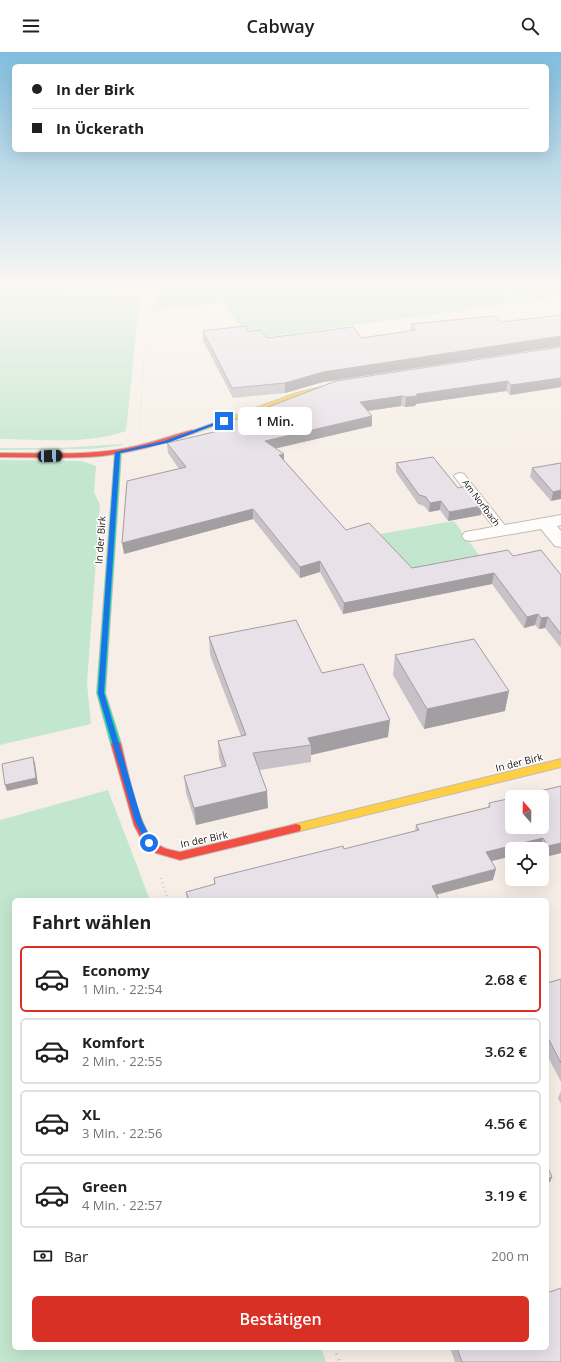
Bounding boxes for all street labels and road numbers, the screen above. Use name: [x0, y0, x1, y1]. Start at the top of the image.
street label: Am Norfbach: [459, 477, 503, 529]
street label: In der Birk: [91, 515, 109, 565]
street label: In der Birk: [494, 749, 545, 775]
street label: In der Birk: [179, 827, 230, 851]

